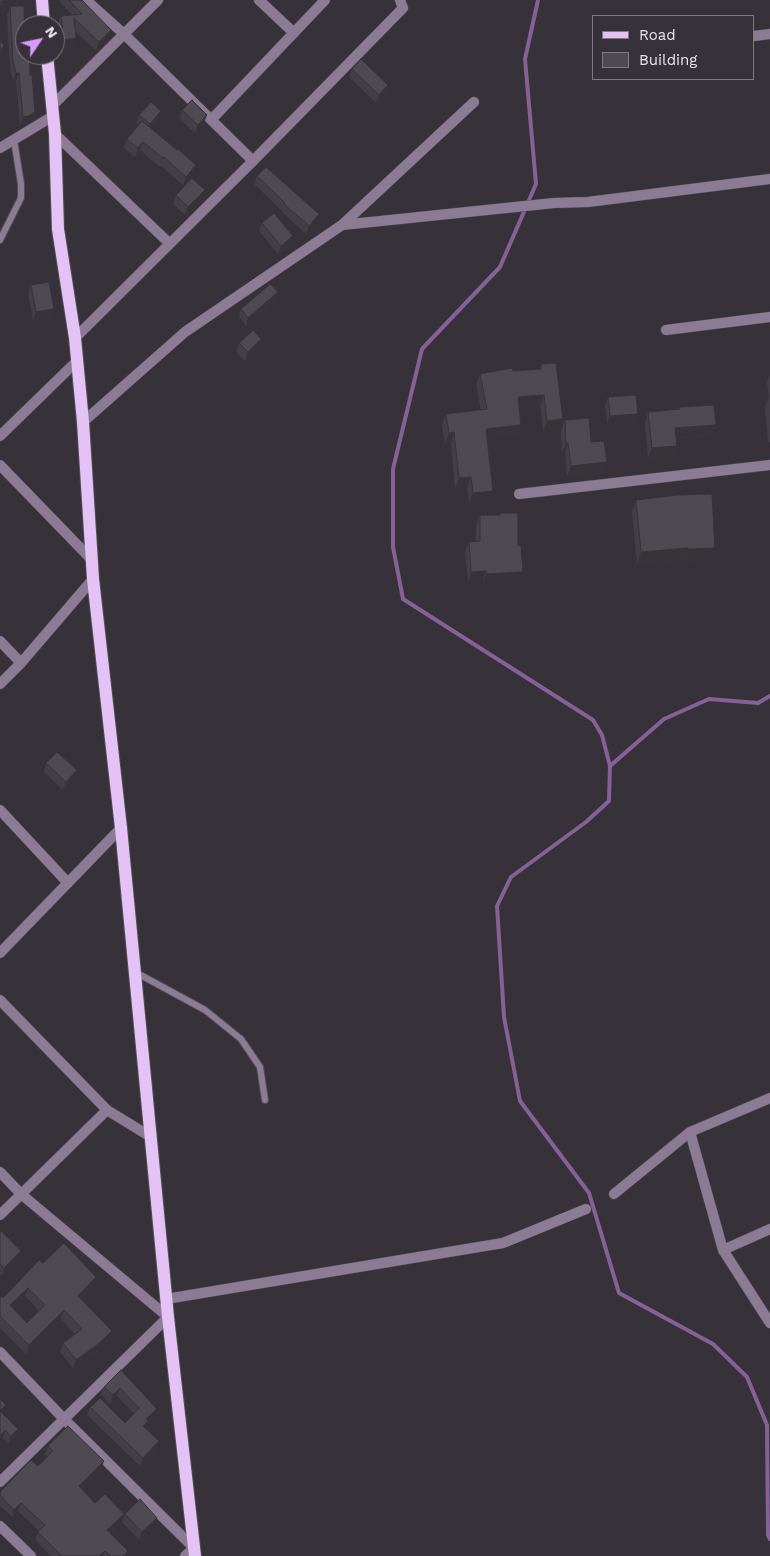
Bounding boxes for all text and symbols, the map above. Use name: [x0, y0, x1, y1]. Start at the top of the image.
north arrow: [15, 15, 65, 65]
legend: [592, 15, 755, 80]
text: N: [42, 23, 61, 41]
text: Road: [639, 26, 676, 44]
text: Building: [639, 51, 697, 69]

